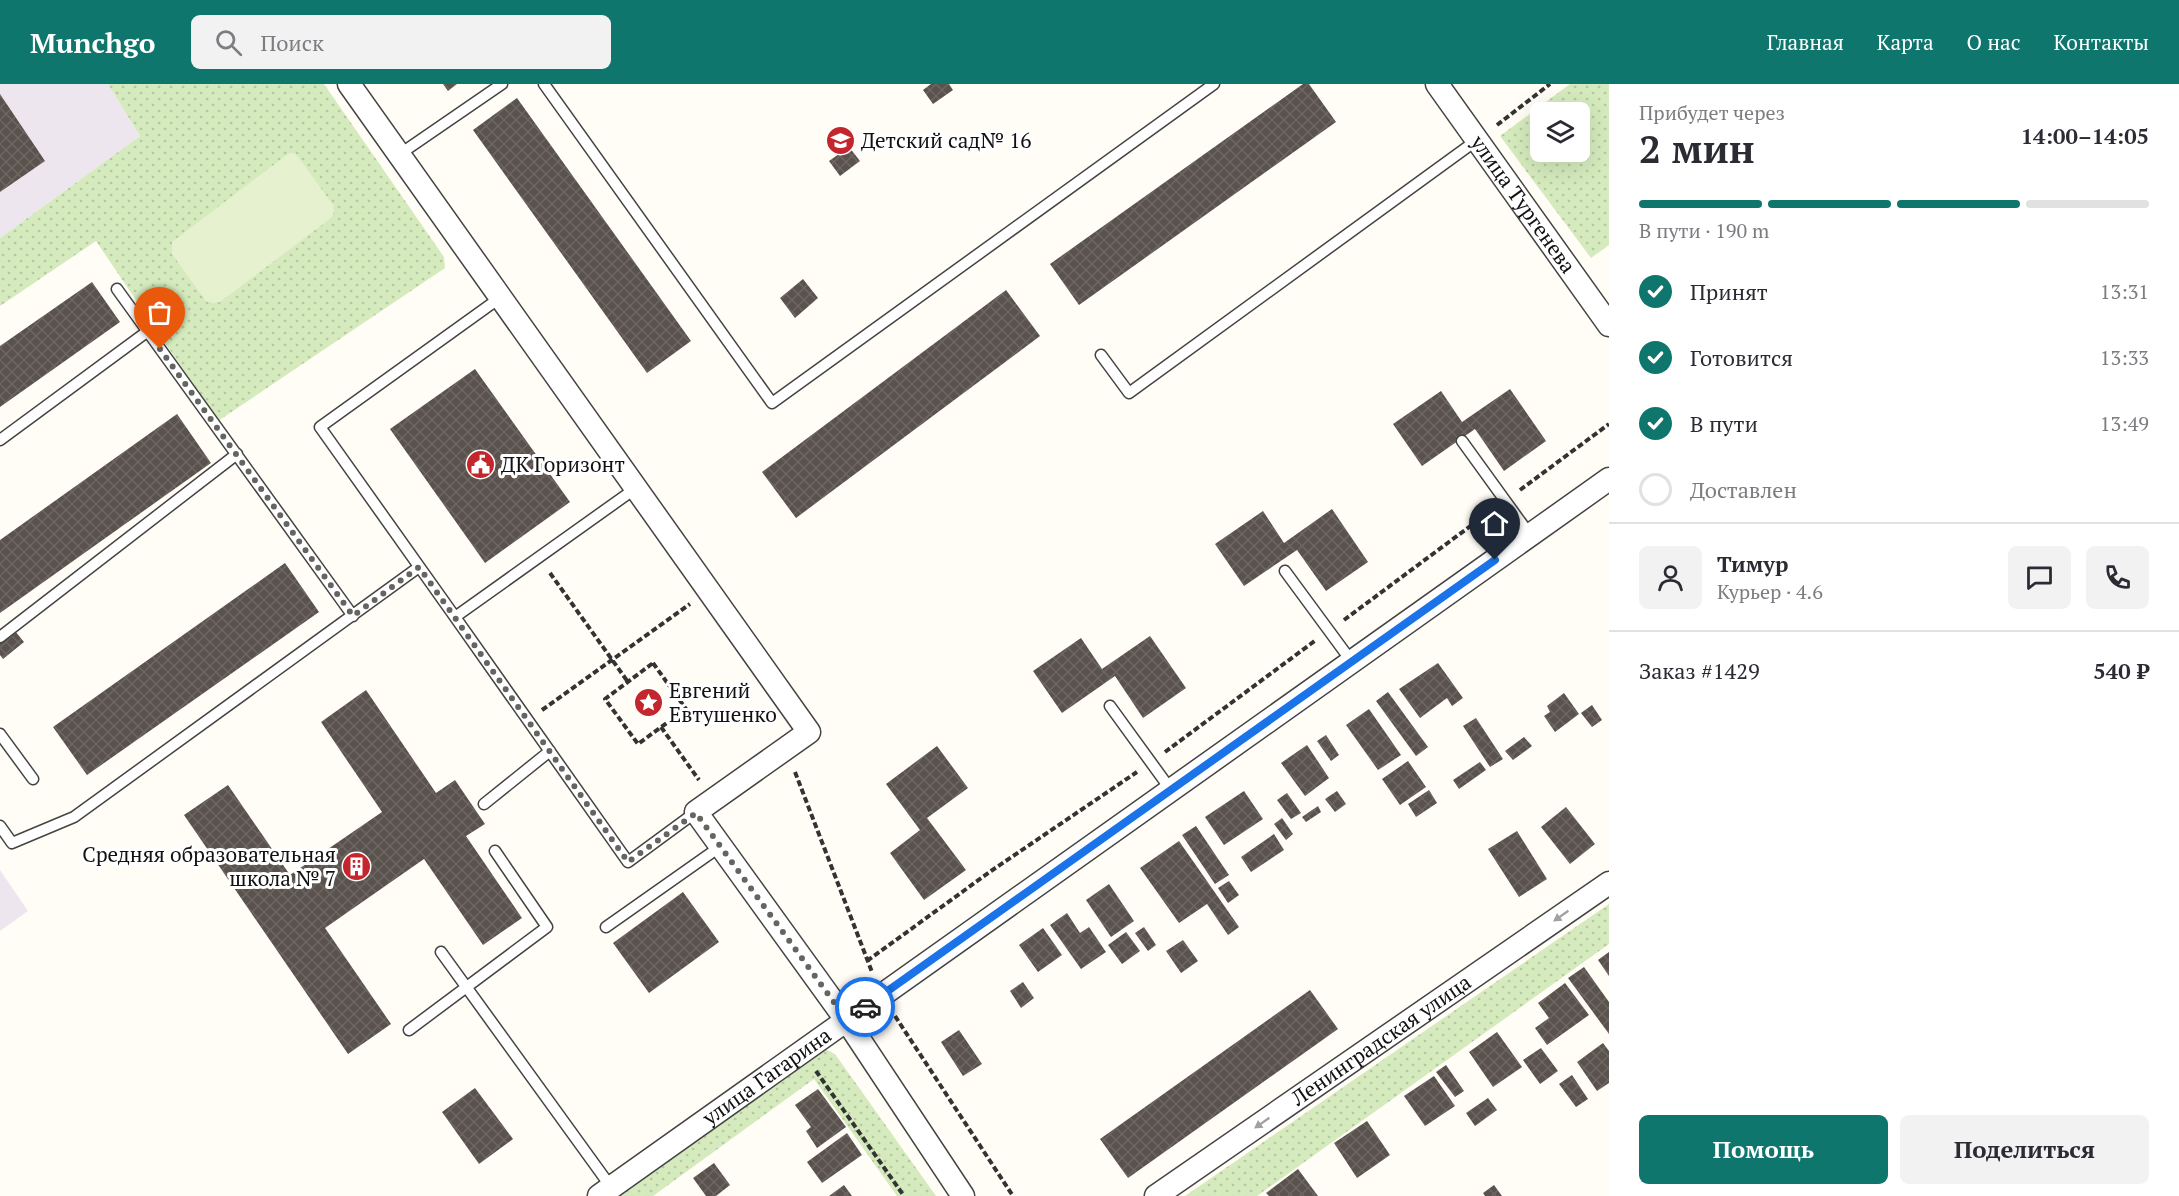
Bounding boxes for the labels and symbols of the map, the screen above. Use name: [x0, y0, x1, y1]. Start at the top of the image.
school or university icon: Детский сад№ 16: [824, 125, 856, 157]
place label: Детский сад№ 16: [861, 126, 1032, 154]
street label: улица Тургенева: [1464, 128, 1583, 279]
pin: [134, 287, 185, 349]
public building icon: ДК Горизонт: [464, 449, 496, 481]
place label: ДК Горизонт: [501, 450, 625, 478]
pin: [1469, 498, 1520, 560]
place label: Евгений Евтушенко: [669, 676, 777, 728]
place icon: Евгений Евтушенко: [632, 687, 664, 719]
place label: Средняя образовательная школа № 7: [82, 840, 336, 892]
building icon: Средняя образовательная школа № 7: [341, 851, 373, 883]
one-way arrow: [1553, 910, 1569, 922]
street label: Ленинградская улица: [1285, 967, 1477, 1112]
courier: [835, 977, 895, 1037]
street label: улица Гагарина: [696, 1020, 837, 1132]
one-way arrow: [1254, 1117, 1270, 1128]

